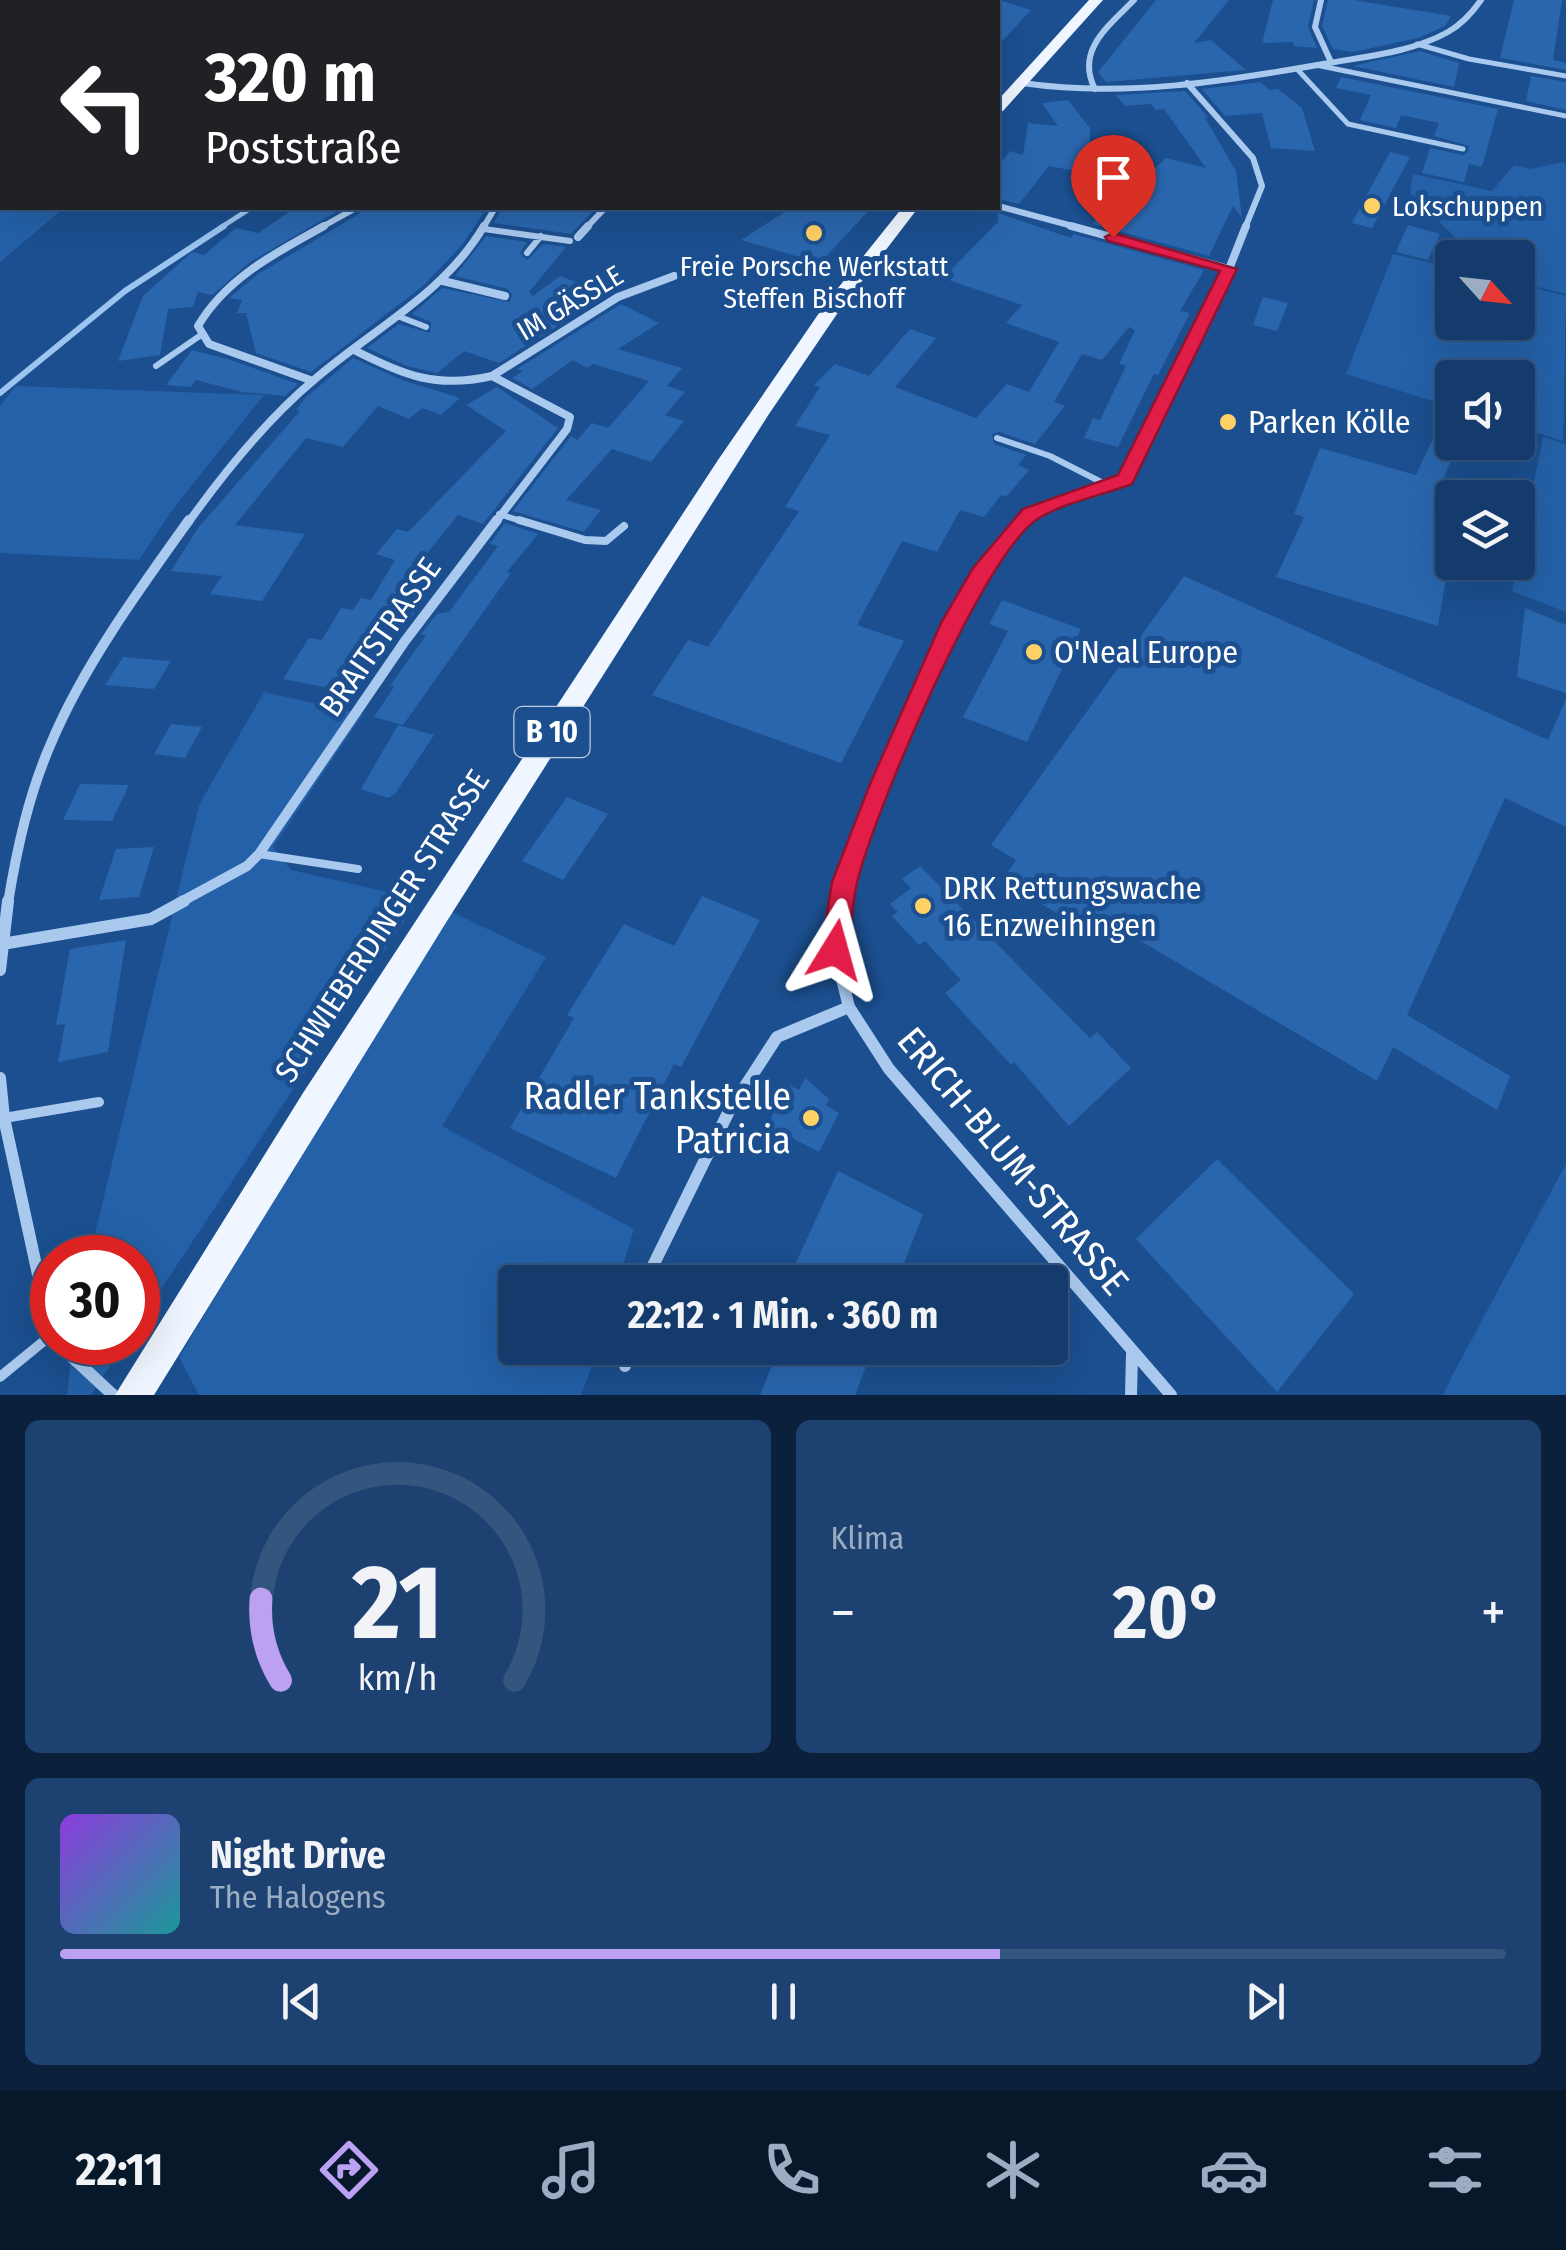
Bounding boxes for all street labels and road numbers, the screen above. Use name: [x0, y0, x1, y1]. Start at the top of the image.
street label: IM GÄSSLE: [511, 259, 629, 347]
street label: BRAITSTRASSE: [311, 550, 449, 724]
road number: B 10: [514, 707, 590, 757]
street label: SCHWIEBERDINGER STRASSE: [267, 763, 497, 1089]
street label: ERICH-BLUM-STRASSE: [888, 1018, 1138, 1304]

